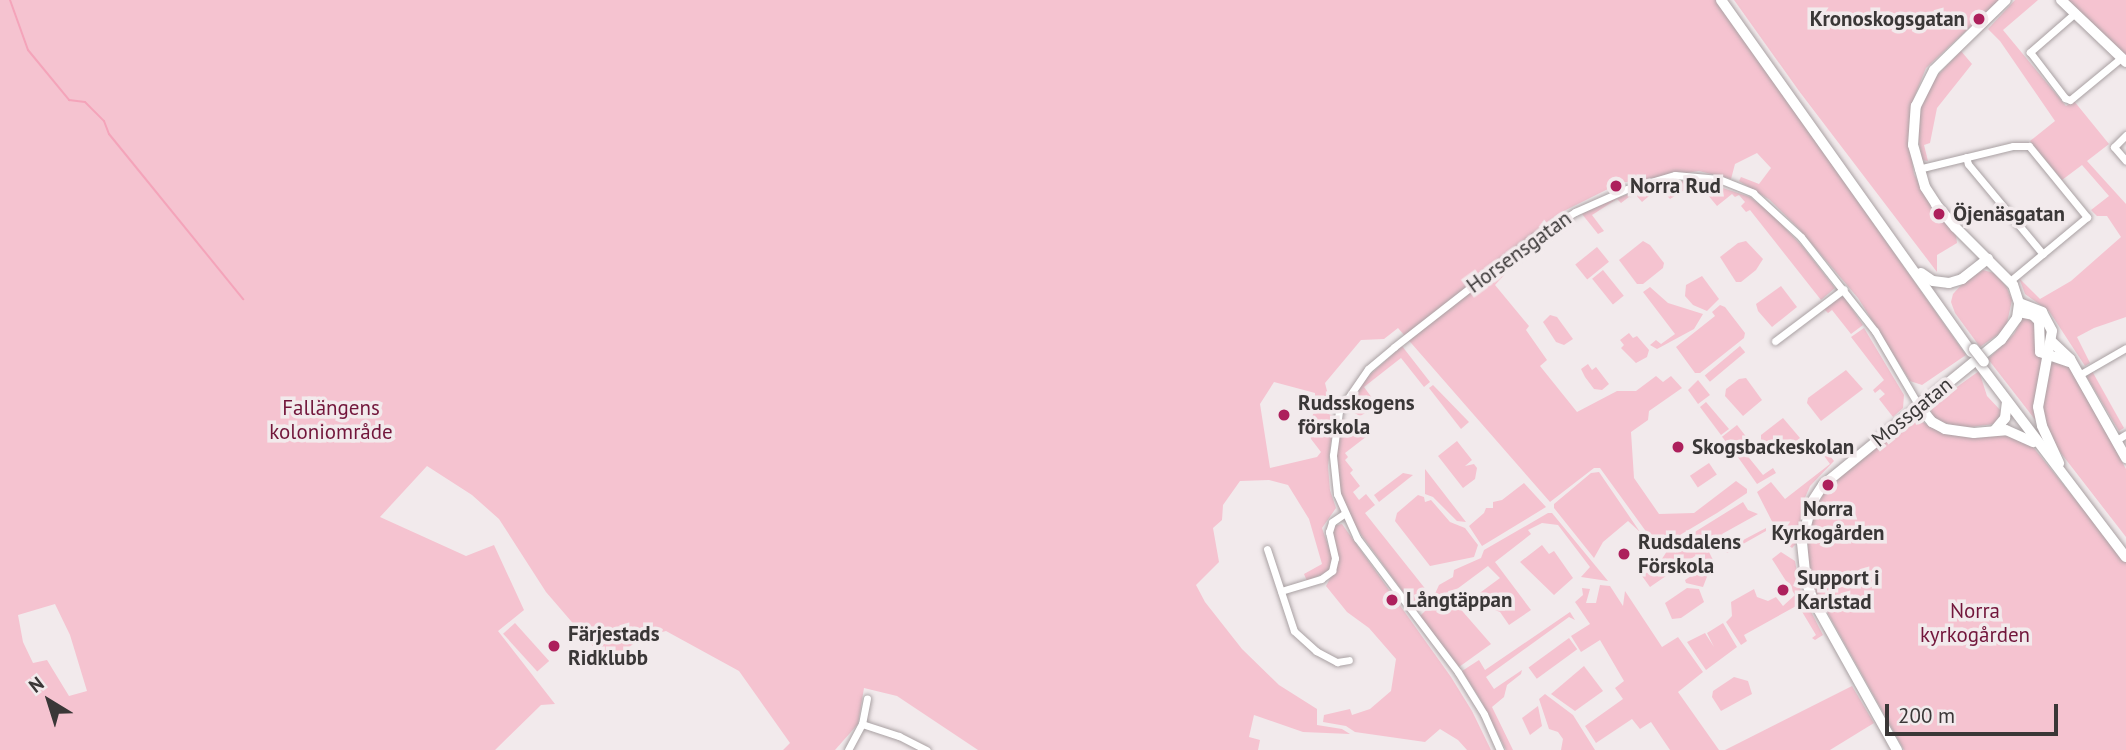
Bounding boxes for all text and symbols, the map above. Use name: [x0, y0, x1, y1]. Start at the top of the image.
place label: Kronoskogsgatan: [1810, 6, 1965, 32]
marker: Kronoskogsgatan: [1971, 11, 1987, 27]
place label: Norra Rud: [1630, 173, 1721, 199]
marker: Norra Rud: [1608, 178, 1624, 194]
place label: Öjenäsgatan: [1953, 201, 2065, 227]
street label: Horsensgatan: [1462, 206, 1576, 298]
marker: Öjenäsgatan: [1931, 206, 1947, 222]
street label: Mossgatan: [1867, 372, 1957, 452]
place label: Rudsskogens förskola: [1298, 390, 1415, 440]
park label: Fallängens koloniområde: [269, 395, 393, 445]
marker: Rudsskogens förskola: [1276, 407, 1292, 423]
place label: Skogsbackeskolan: [1692, 434, 1854, 460]
marker: Skogsbackeskolan: [1670, 439, 1686, 455]
marker: Norra Kyrkogården: [1820, 477, 1836, 493]
place label: Norra Kyrkogården: [1771, 496, 1885, 546]
place label: Rudsdalens Förskola: [1638, 529, 1741, 579]
marker: Rudsdalens Förskola: [1616, 546, 1632, 562]
place label: Support i Karlstad: [1797, 565, 1880, 615]
marker: Support i Karlstad: [1775, 582, 1791, 598]
place label: Långtäppan: [1406, 587, 1512, 613]
marker: Långtäppan: [1384, 592, 1400, 608]
park label: Norra kyrkogården: [1920, 598, 2030, 648]
place label: Färjestads Ridklubb: [568, 621, 660, 671]
marker: Färjestads Ridklubb: [546, 638, 562, 654]
north arrow: [14, 666, 84, 736]
text: N: [24, 671, 48, 698]
scale bar: [1888, 690, 2061, 734]
text: 200 m: [1898, 702, 1955, 729]

